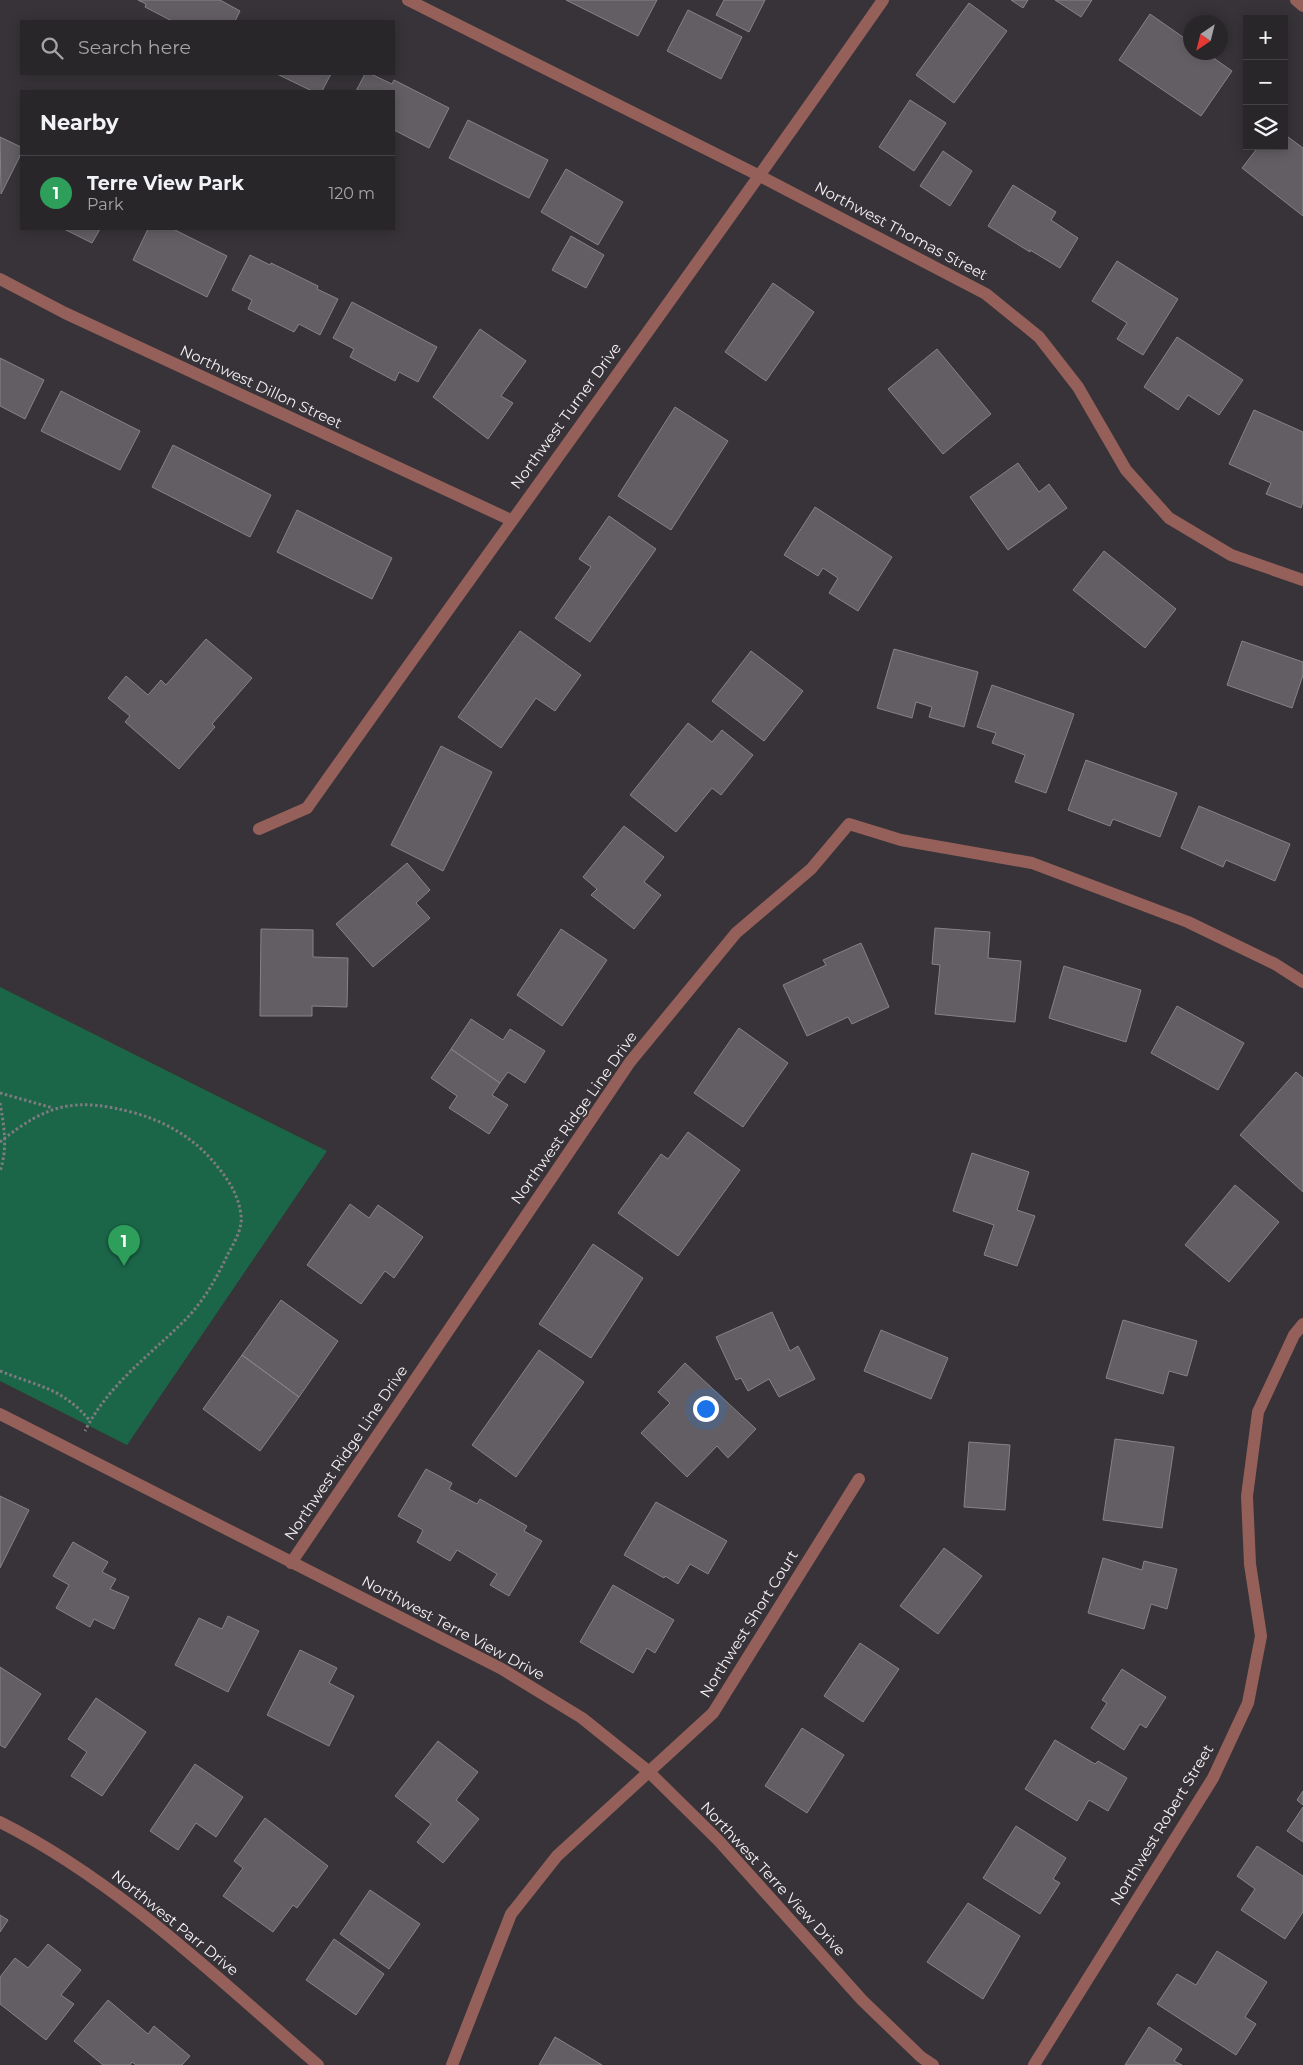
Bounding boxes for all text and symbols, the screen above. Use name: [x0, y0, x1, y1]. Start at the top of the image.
north arrow: [1183, 15, 1228, 60]
map controls: [1243, 15, 1288, 150]
button: +: [1243, 15, 1288, 60]
search box: [20, 20, 395, 75]
icon: search: [38, 34, 66, 62]
text: Search here: [78, 36, 191, 59]
button: −: [1243, 60, 1288, 105]
button: layers: [1243, 105, 1288, 150]
text: Nearby: [40, 110, 119, 135]
text: Terre View Park: [87, 172, 244, 195]
street label: Northwest Thomas Street: [812, 177, 991, 284]
text: 1: [53, 184, 59, 203]
text: 120 m: [328, 184, 375, 203]
text: Park: [87, 195, 124, 214]
street label: Northwest Turner Drive: [506, 339, 625, 493]
street label: Northwest Dillon Street: [177, 341, 345, 432]
street label: Northwest Ridge Line Drive: [506, 1028, 641, 1208]
pin: 1: [108, 1225, 140, 1266]
street label: Northwest Ridge Line Drive: [280, 1362, 411, 1544]
your location: [693, 1396, 719, 1422]
street label: Northwest Short Court: [695, 1546, 802, 1701]
street label: Northwest Terre View Drive: [359, 1571, 548, 1684]
street label: Northwest Robert Street: [1106, 1741, 1217, 1909]
street label: Northwest Terre View Drive: [697, 1797, 850, 1960]
street label: Northwest Parr Drive: [108, 1866, 243, 1980]

